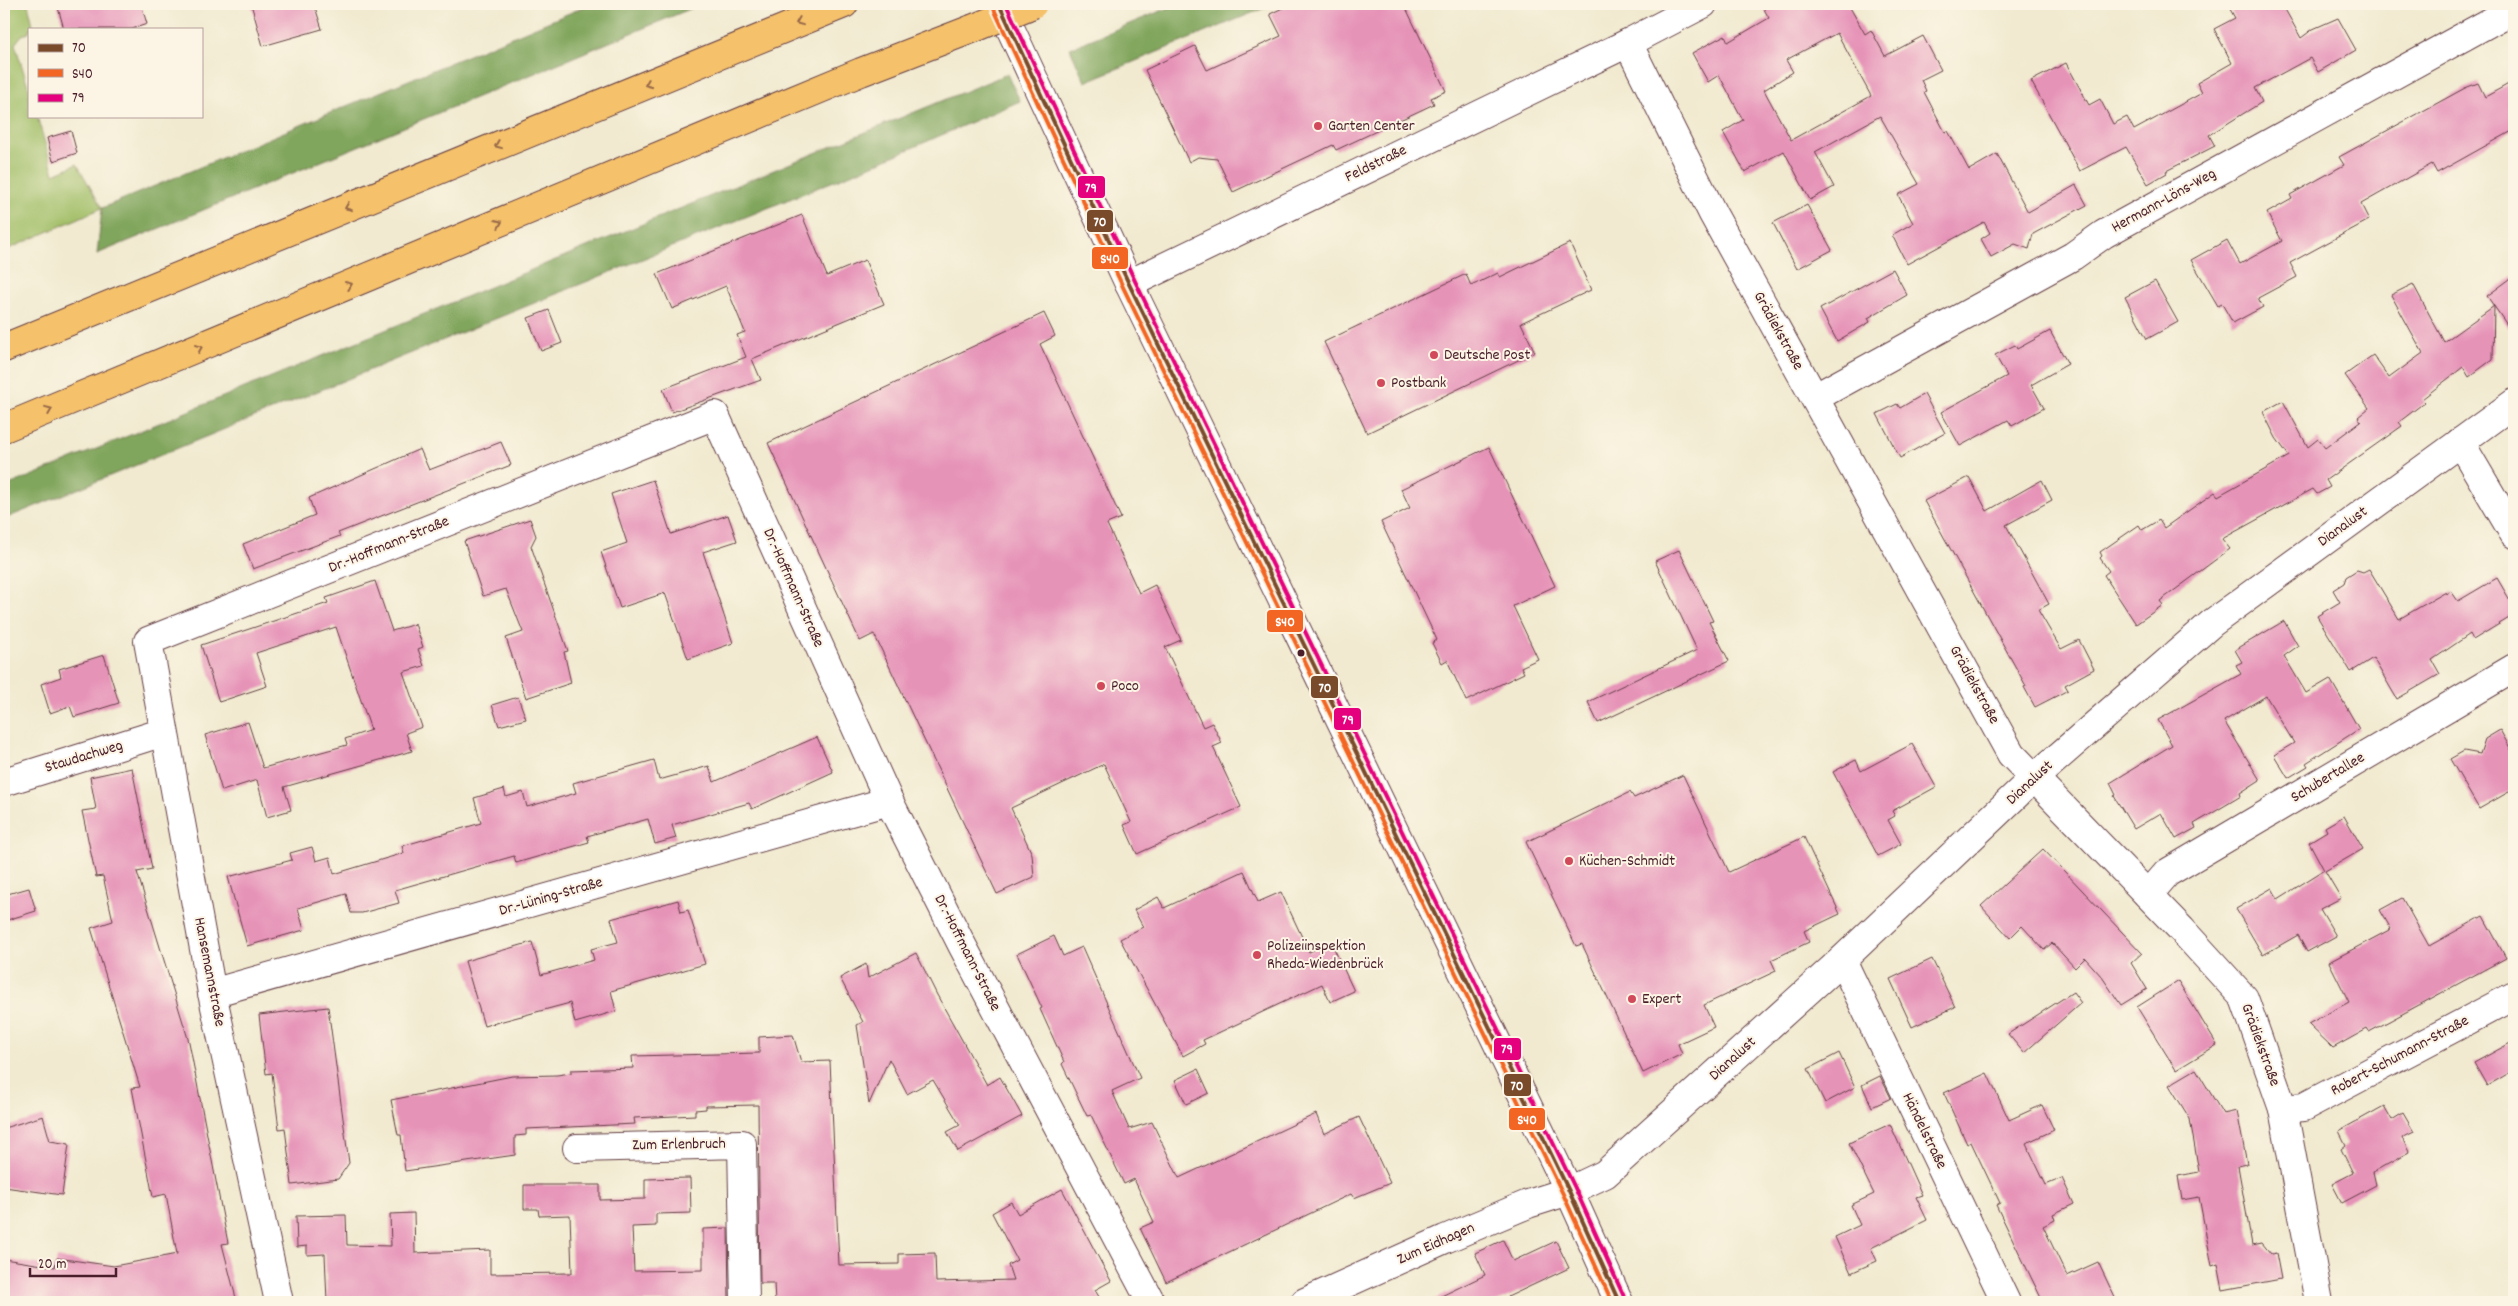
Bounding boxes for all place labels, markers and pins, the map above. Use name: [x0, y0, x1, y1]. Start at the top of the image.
place label: Garten Center: [1328, 115, 1415, 138]
marker: Garten Center: [1312, 120, 1324, 132]
place label: Deutsche Post: [1444, 344, 1530, 367]
marker: Deutsche Post: [1428, 349, 1440, 361]
place label: Postbank: [1391, 372, 1446, 395]
marker: Postbank: [1375, 377, 1387, 389]
unlabelled marker: [1296, 648, 1306, 658]
place label: Poco: [1111, 675, 1139, 698]
marker: Poco: [1095, 680, 1107, 692]
place label: Küchen-Schmidt: [1579, 850, 1675, 873]
marker: Küchen-Schmidt: [1563, 855, 1575, 867]
place label: Polizeiinspektion Rheda-Wiedenbrück: [1267, 935, 1383, 976]
marker: Polizeiinspektion Rheda-Wiedenbrück: [1251, 949, 1263, 961]
place label: Expert: [1642, 988, 1682, 1011]
marker: Expert: [1626, 993, 1638, 1005]

